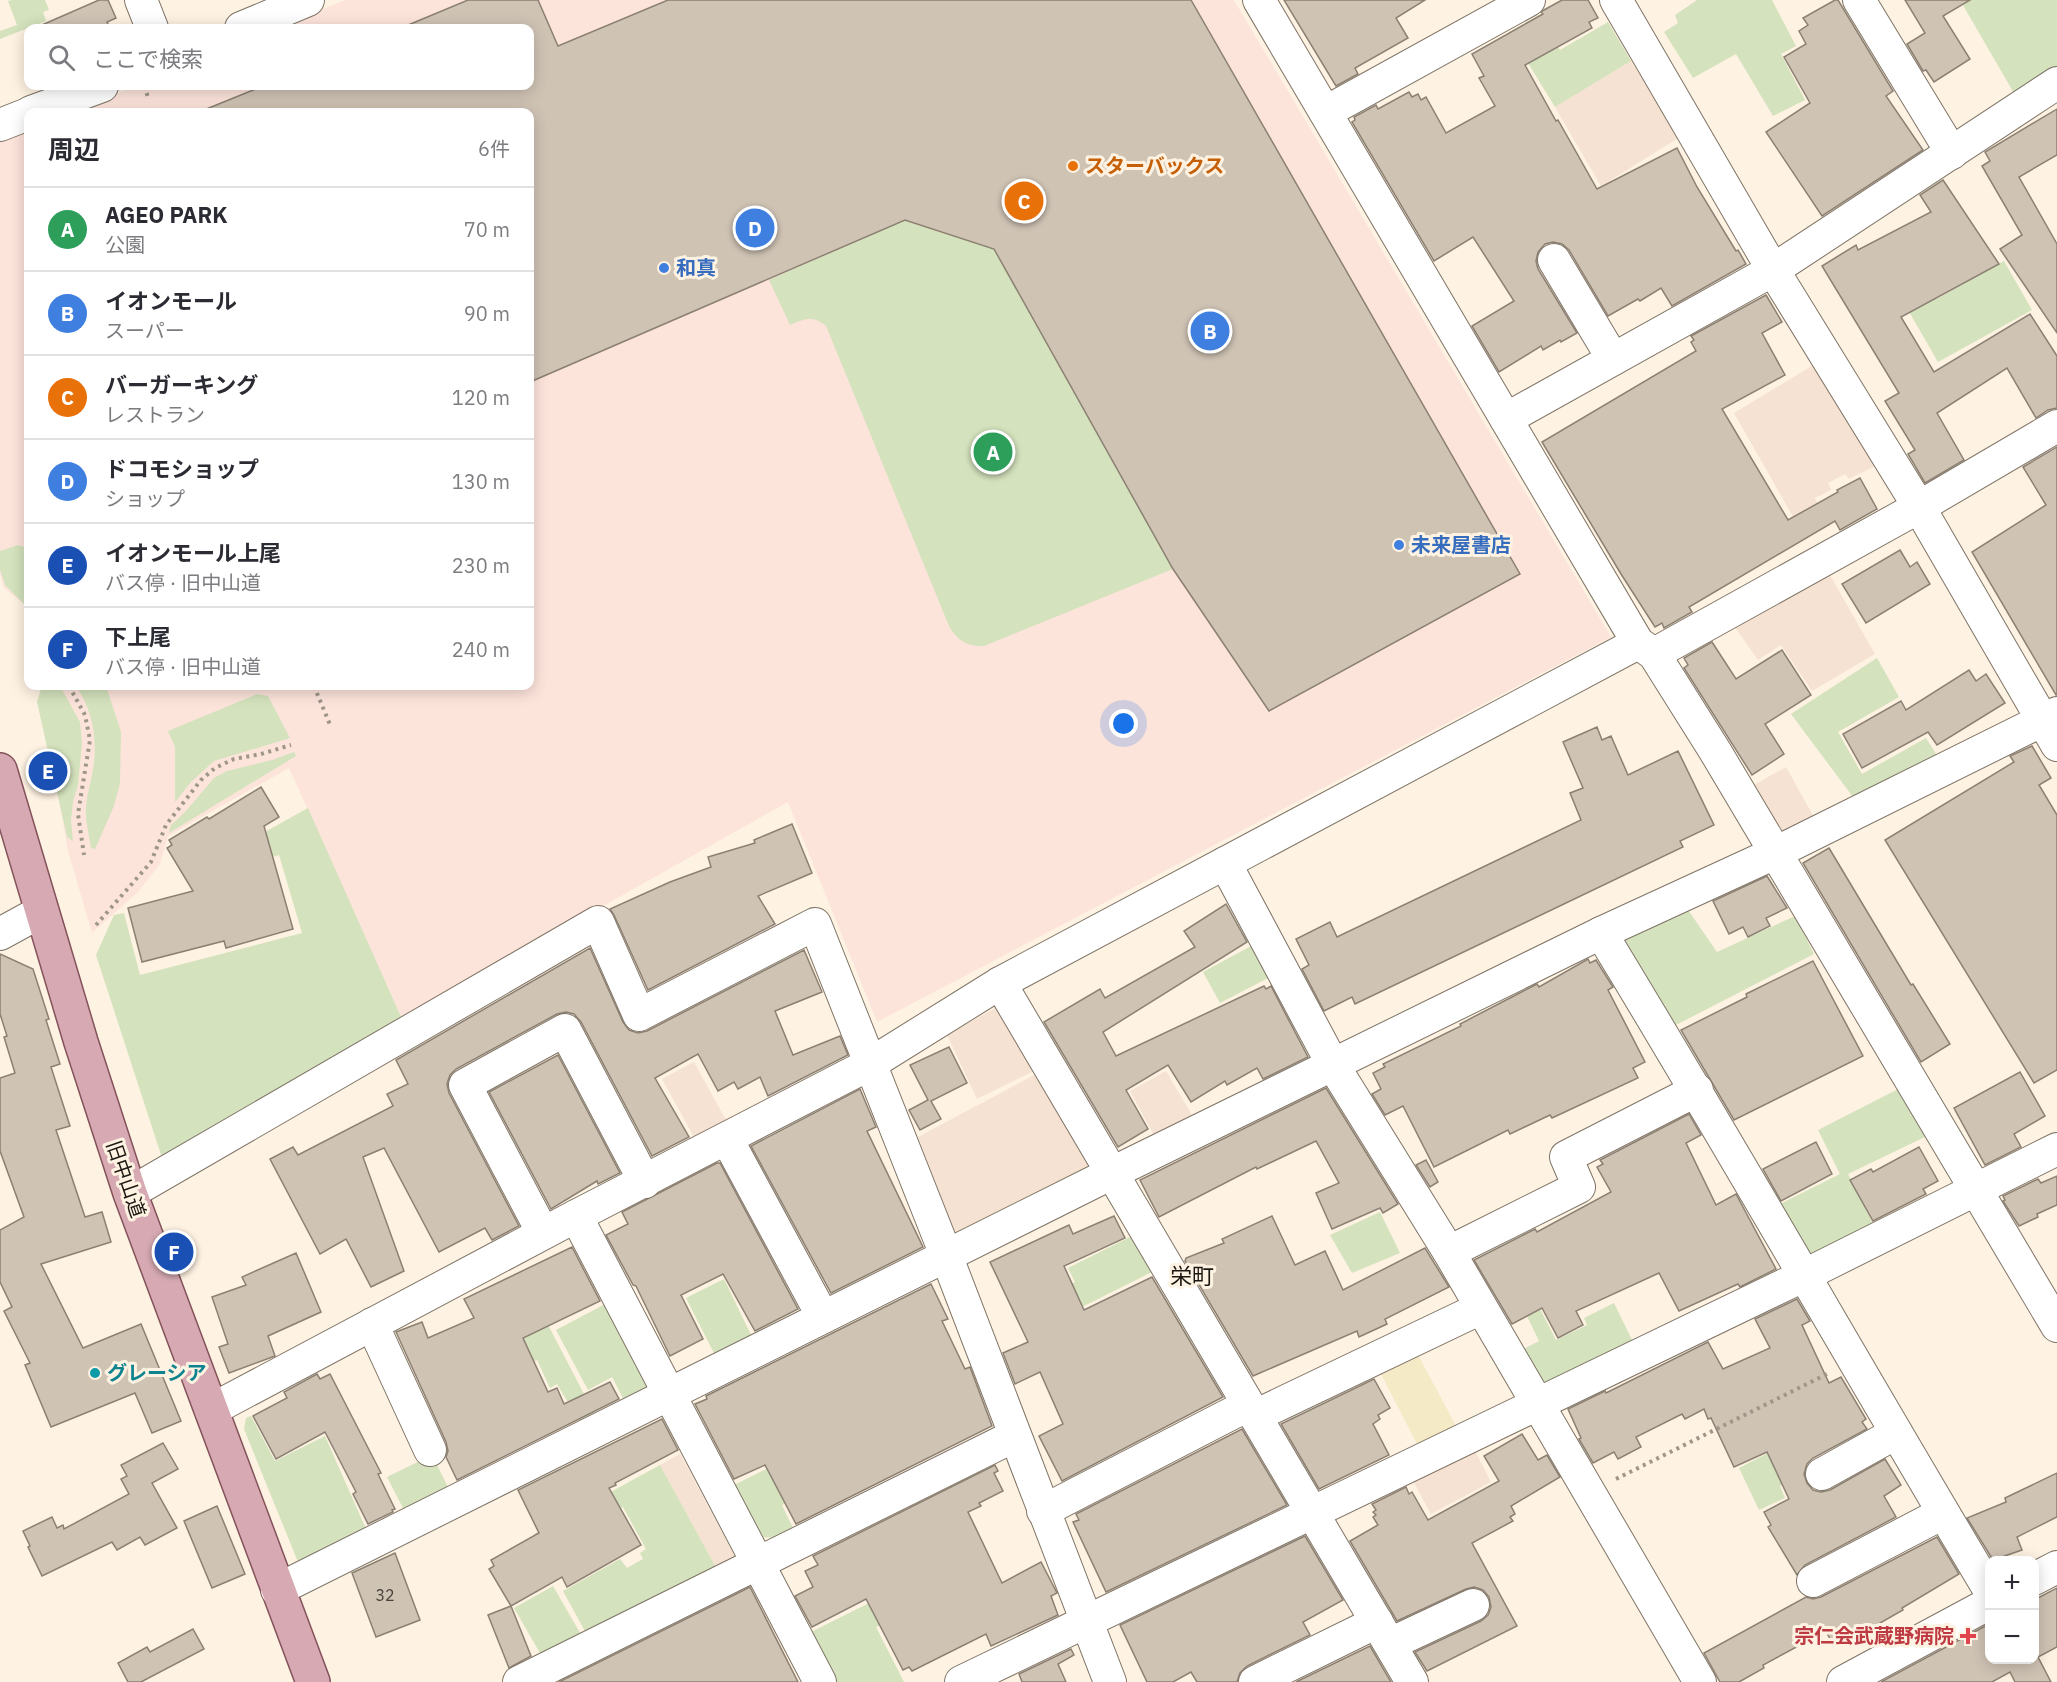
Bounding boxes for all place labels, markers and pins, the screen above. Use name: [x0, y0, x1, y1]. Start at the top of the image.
place label: スターバックス: [1085, 152, 1224, 179]
marker: スターバックス: [1066, 159, 1080, 173]
pin: C: [1004, 178, 1044, 224]
pin: D: [736, 206, 774, 250]
place label: 和真: [676, 254, 716, 281]
marker: 和真: [657, 261, 671, 275]
pin: B: [1190, 308, 1230, 354]
pin: A: [974, 430, 1012, 474]
place label: 未来屋書店: [1411, 531, 1511, 558]
marker: 未来屋書店: [1392, 538, 1406, 552]
pin: E: [28, 748, 68, 794]
pin: F: [154, 1230, 194, 1274]
place label: グレーシア: [107, 1359, 207, 1386]
marker: グレーシア: [88, 1366, 102, 1380]
place label: 宗仁会武蔵野病院: [1794, 1622, 1954, 1649]
marker: 宗仁会武蔵野病院: [1959, 1627, 1977, 1645]

